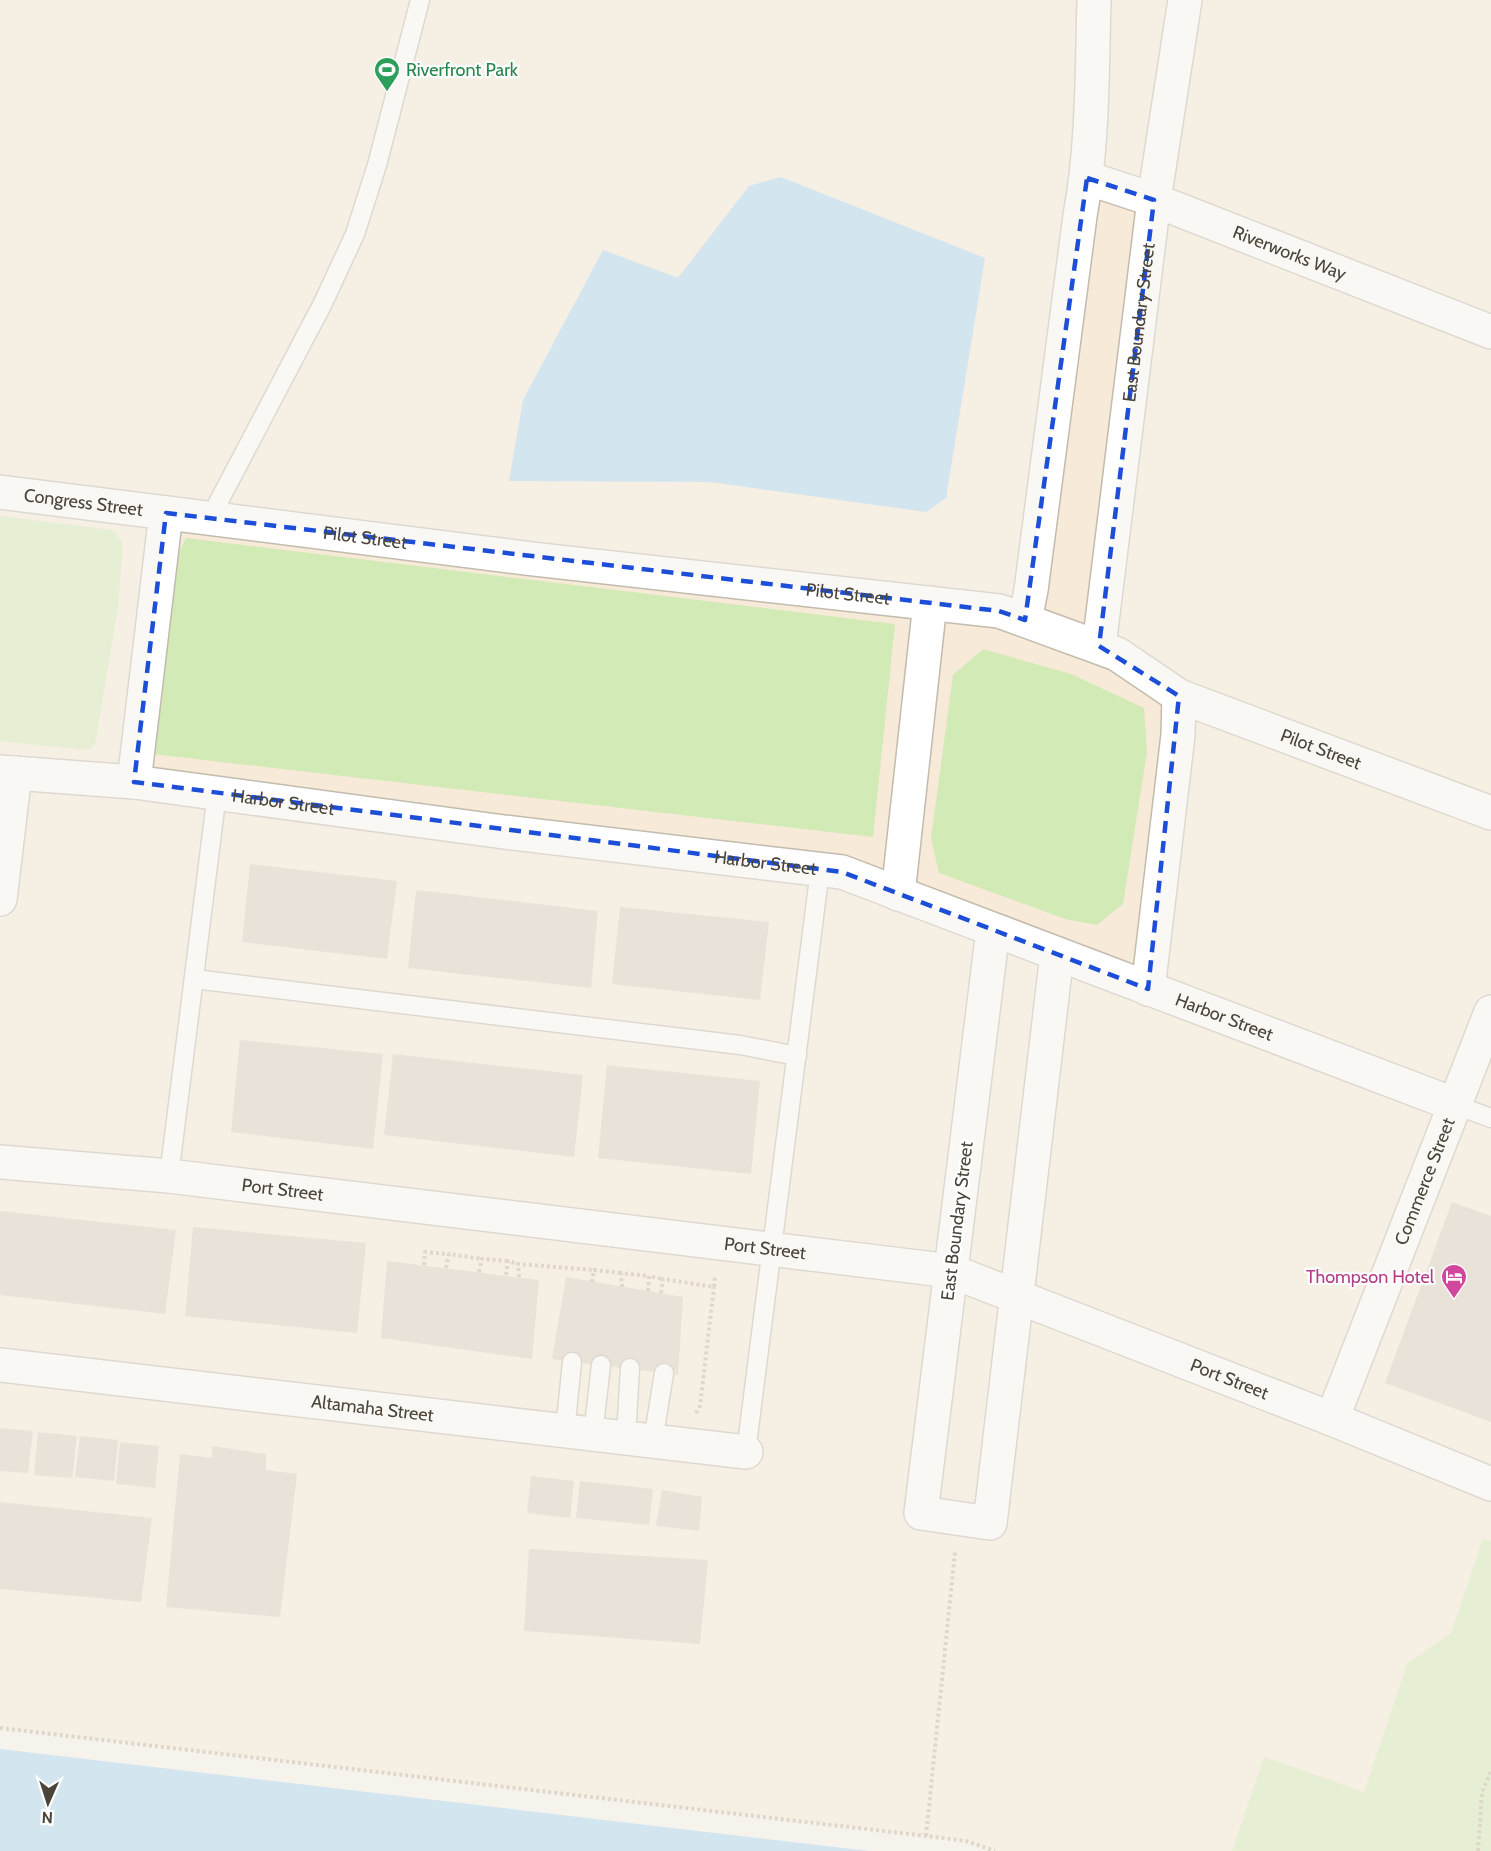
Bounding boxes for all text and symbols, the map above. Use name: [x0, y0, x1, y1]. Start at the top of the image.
sports icon: Riverfront Park: [372, 55, 402, 93]
place label: Riverfront Park: [406, 59, 519, 81]
street label: Riverworks Way: [1230, 221, 1349, 285]
street label: East Boundary Street: [1118, 242, 1160, 403]
street label: Congress Street: [23, 484, 144, 521]
street label: Pilot Street: [322, 522, 408, 554]
street label: Pilot Street: [805, 579, 891, 610]
street label: Pilot Street: [1277, 724, 1364, 774]
street label: Harbor Street: [231, 784, 336, 820]
street label: Harbor Street: [713, 846, 818, 880]
street label: Harbor Street: [1172, 989, 1276, 1046]
street label: Commerce Street: [1390, 1115, 1460, 1248]
street label: East Boundary Street: [936, 1140, 978, 1302]
street label: Port Street: [240, 1174, 325, 1206]
street label: Port Street: [723, 1233, 807, 1264]
hotel icon: Thompson Hotel: [1439, 1262, 1469, 1300]
place label: Thompson Hotel: [1306, 1266, 1435, 1288]
street label: Port Street: [1187, 1354, 1272, 1404]
street label: Altamaha Street: [310, 1390, 435, 1426]
north arrow: [18, 1773, 78, 1833]
text: N: [41, 1808, 53, 1827]

